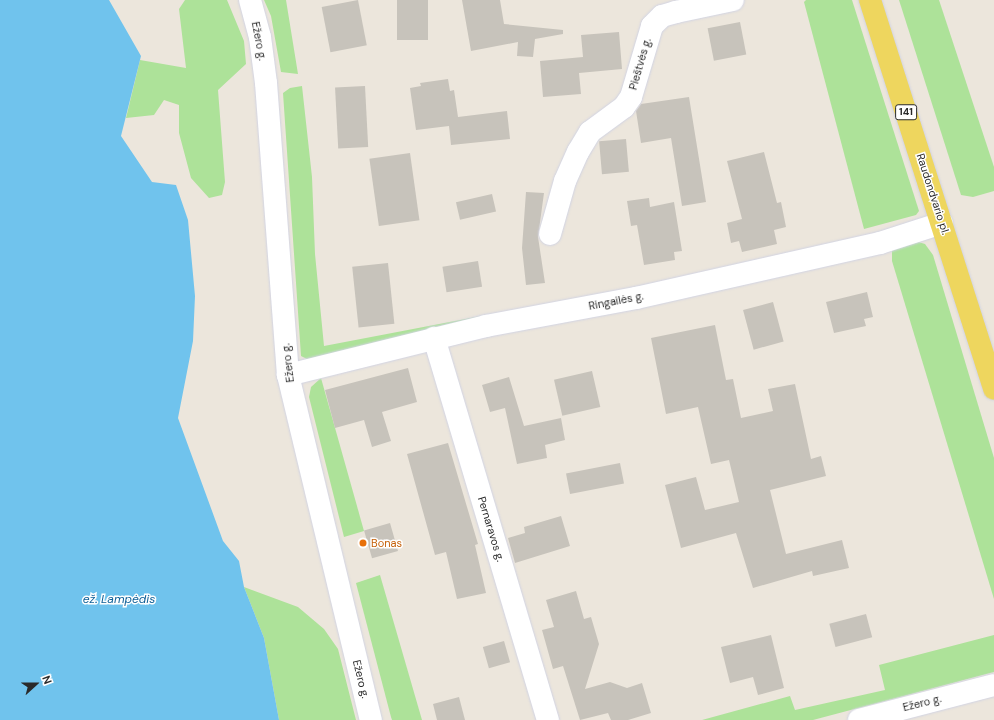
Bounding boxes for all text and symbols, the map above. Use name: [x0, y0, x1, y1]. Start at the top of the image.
street label: Ežero g.: [249, 21, 269, 61]
street label: Pieštvės g.: [626, 37, 654, 91]
road number: 141: [895, 104, 917, 120]
street label: Raudondvario pl.: [914, 152, 952, 236]
street label: Ringailės g.: [587, 289, 645, 313]
street label: Ežero g.: [279, 343, 297, 383]
street label: Pernaravos g.: [475, 495, 507, 563]
place label: Bonas: [371, 536, 402, 550]
marker: Bonas: [358, 538, 368, 548]
water label: ež. Lampėdis: [83, 593, 155, 607]
street label: Ežero g.: [350, 658, 372, 700]
north arrow: [16, 664, 56, 704]
text: N: [39, 673, 55, 686]
street label: Ežero g.: [901, 692, 943, 714]

